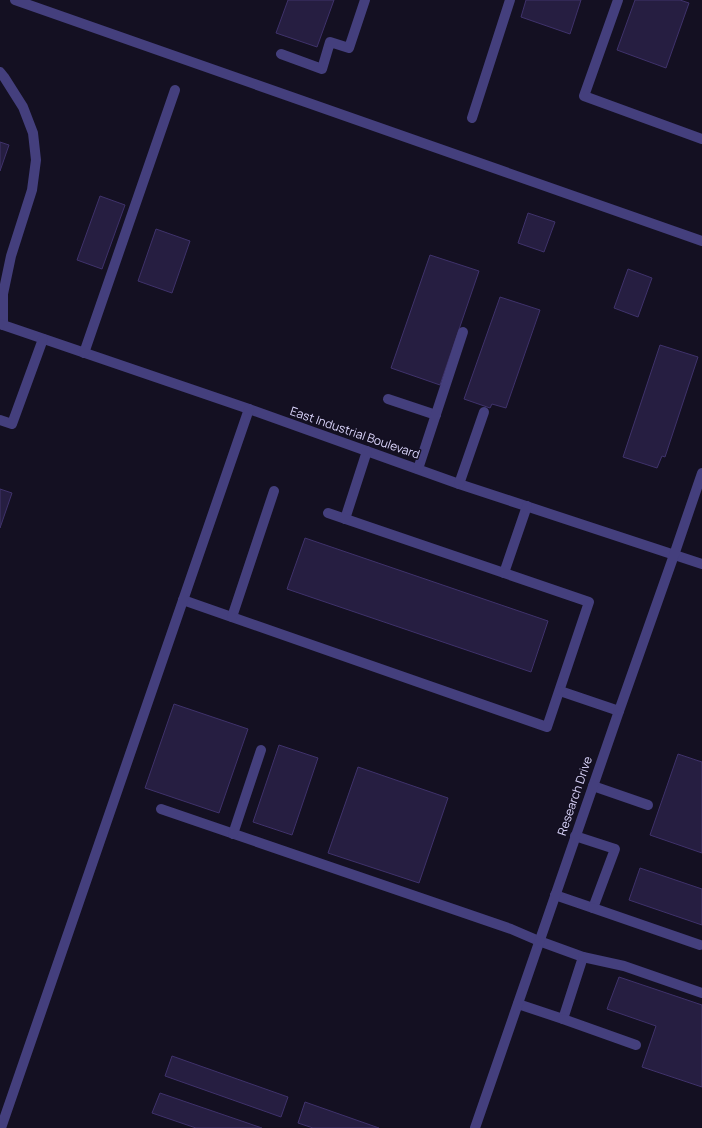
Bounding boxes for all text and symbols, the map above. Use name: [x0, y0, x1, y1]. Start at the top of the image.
street label: East Industrial Boulevard: [288, 402, 422, 463]
street label: Research Drive: [553, 754, 596, 838]

